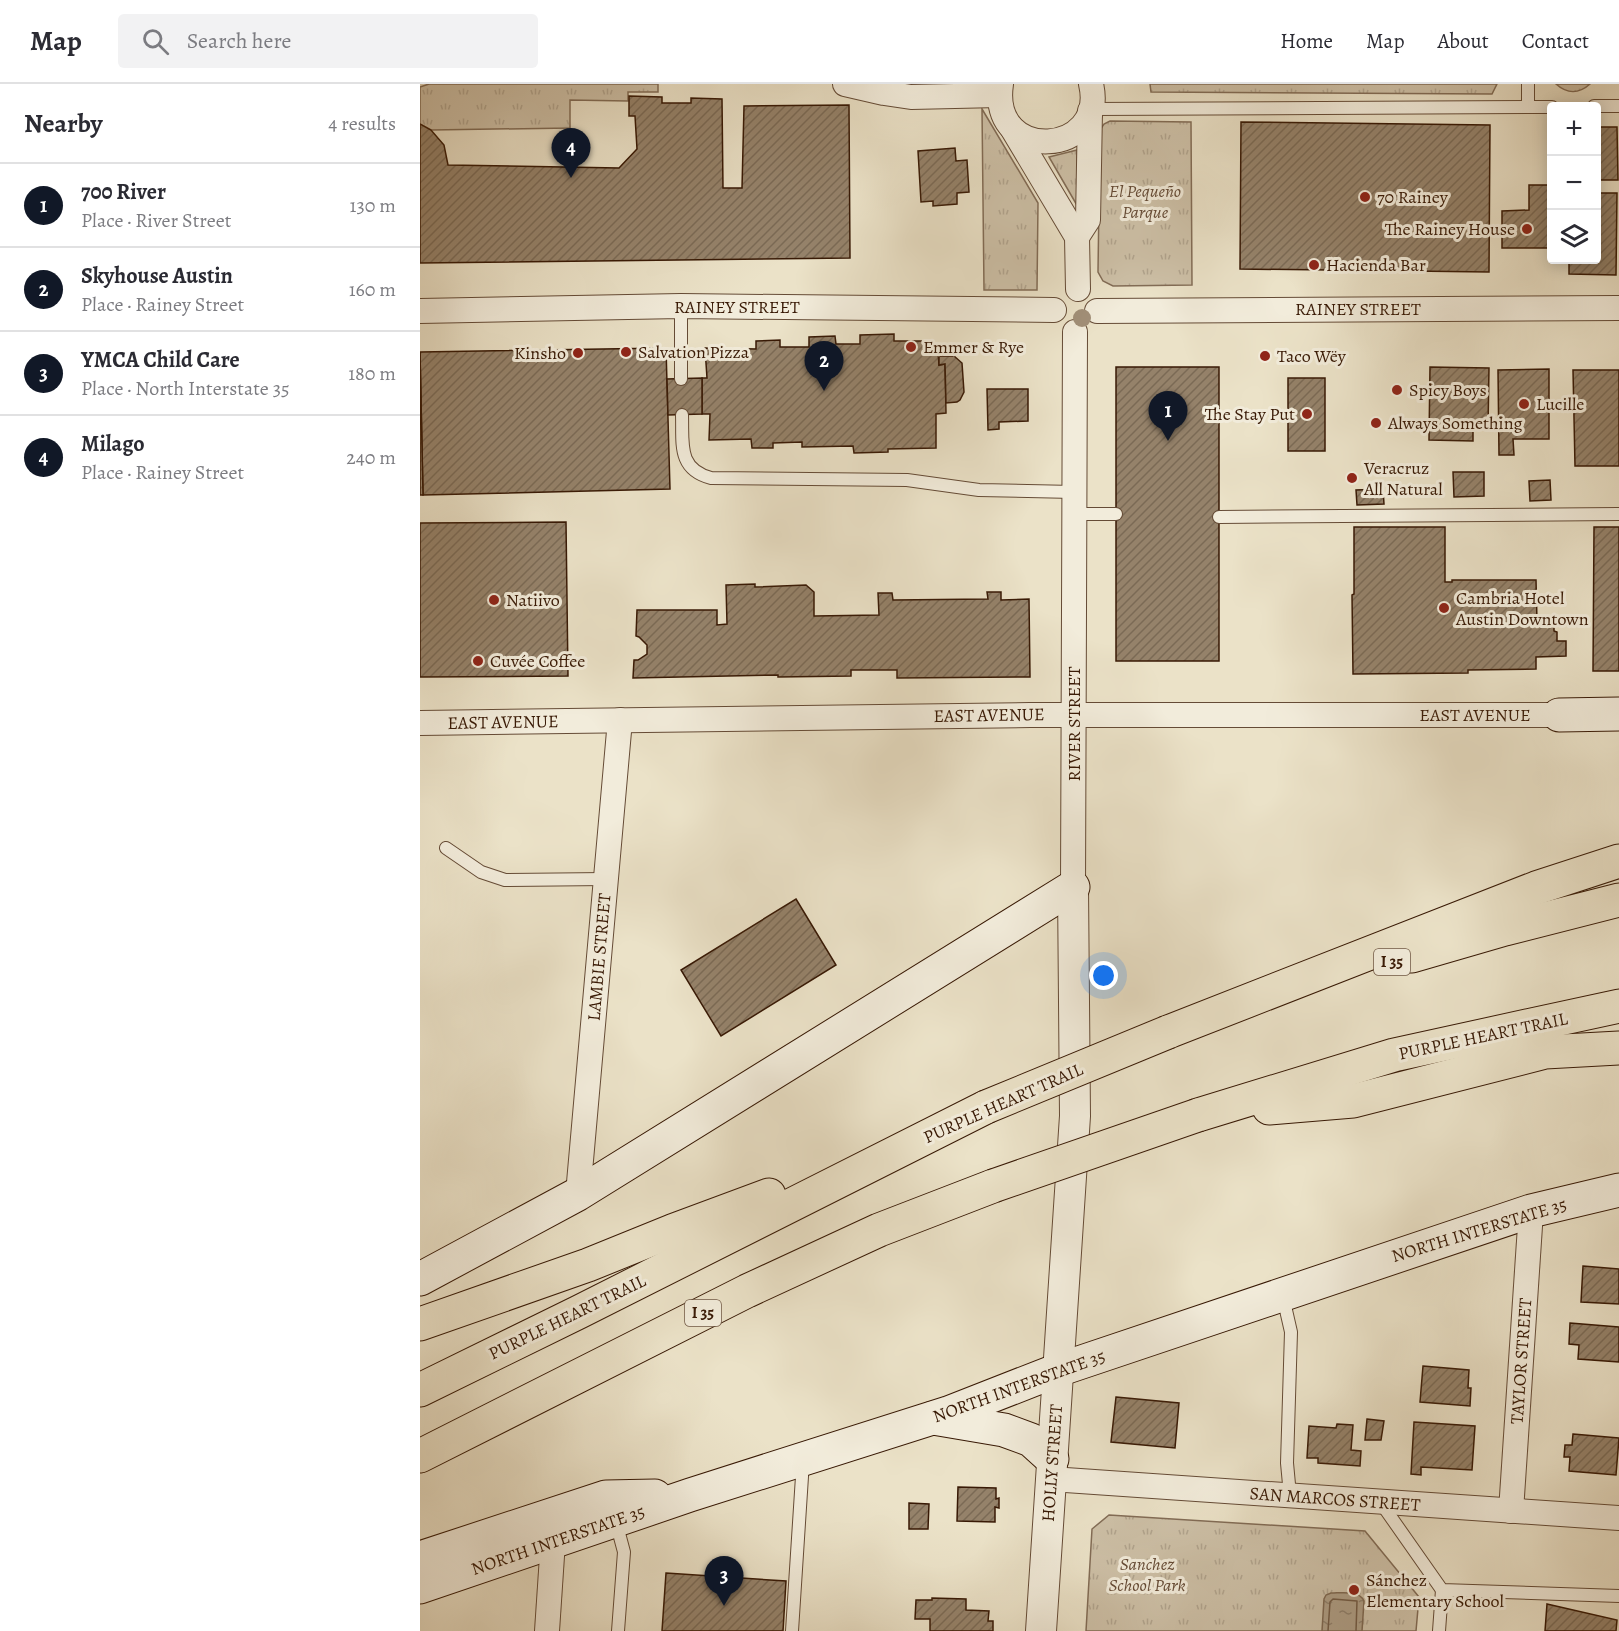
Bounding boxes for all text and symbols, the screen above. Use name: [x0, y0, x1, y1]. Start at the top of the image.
search box: [118, 14, 538, 68]
text: Map: [30, 22, 82, 60]
icon: search: [139, 25, 172, 58]
text: Search here: [187, 26, 291, 56]
text: Home: [1280, 27, 1333, 55]
text: Map: [1366, 27, 1404, 55]
text: About: [1437, 27, 1489, 55]
text: Contact: [1522, 27, 1589, 55]
map controls: [1547, 102, 1601, 264]
button: +: [1547, 102, 1601, 156]
text: Nearby: [24, 106, 103, 141]
text: 4 results: [328, 110, 396, 137]
pin: 4: [552, 128, 590, 178]
button: −: [1547, 156, 1601, 210]
text: 700 River: [81, 177, 166, 207]
park label: El Pequeño Parque: [1109, 179, 1181, 224]
place label: 70 Rainey: [1377, 185, 1449, 209]
marker: 70 Rainey: [1358, 190, 1372, 204]
text: 1: [40, 192, 47, 219]
text: 130 m: [350, 192, 396, 219]
text: Place · River Street: [81, 207, 231, 234]
button: layers: [1547, 210, 1601, 264]
place label: The Rainey House: [1385, 217, 1515, 241]
marker: The Rainey House: [1520, 222, 1534, 236]
place label: Hacienda Bar: [1326, 253, 1426, 277]
marker: Hacienda Bar: [1307, 258, 1321, 272]
text: Skyhouse Austin: [81, 261, 233, 291]
text: 2: [39, 276, 48, 303]
text: 160 m: [349, 276, 396, 303]
text: Place · Rainey Street: [81, 291, 244, 318]
street label: RAINEY STREET: [674, 295, 800, 319]
street label: RAINEY STREET: [1295, 297, 1421, 321]
place label: Emmer & Rye: [923, 335, 1024, 359]
place label: Salvation Pizza: [638, 340, 750, 364]
marker: Emmer & Rye: [904, 340, 918, 354]
place label: Kinsho: [514, 341, 566, 365]
pin: 2: [804, 342, 844, 391]
place label: Taco Wëy: [1277, 344, 1347, 368]
text: YMCA Child Care: [81, 345, 240, 375]
marker: Salvation Pizza: [619, 345, 633, 359]
marker: Kinsho: [571, 346, 585, 360]
marker: Taco Wëy: [1258, 349, 1272, 363]
text: 3: [39, 360, 48, 387]
text: 180 m: [348, 360, 396, 387]
text: Place · North Interstate 35: [81, 375, 290, 402]
place label: Spicy Boys: [1409, 378, 1487, 402]
marker: Spicy Boys: [1390, 383, 1404, 397]
pin: 1: [1148, 392, 1188, 441]
place label: Lucille: [1536, 392, 1584, 416]
marker: Lucille: [1517, 397, 1531, 411]
place label: The Stay Put: [1205, 402, 1295, 426]
marker: The Stay Put: [1300, 407, 1314, 421]
place label: Always Something: [1387, 411, 1523, 435]
marker: Always Something: [1369, 416, 1383, 430]
text: Milago: [81, 429, 145, 459]
text: 4: [39, 444, 48, 471]
text: 240 m: [346, 444, 396, 471]
place label: Veracruz All Natural: [1363, 456, 1443, 501]
text: Place · Rainey Street: [81, 459, 244, 486]
marker: Veracruz All Natural: [1345, 471, 1359, 485]
place label: Cambria Hotel Austin Downtown: [1455, 586, 1589, 631]
place label: Natiivo: [506, 588, 560, 612]
marker: Natiivo: [487, 593, 501, 607]
marker: Cambria Hotel Austin Downtown: [1437, 601, 1451, 615]
place label: Cuvée Coffee: [490, 649, 585, 673]
marker: Cuvée Coffee: [471, 654, 485, 668]
street label: RIVER STREET: [1062, 666, 1086, 782]
street label: EAST AVENUE: [933, 702, 1045, 728]
street label: EAST AVENUE: [1419, 703, 1531, 727]
street label: EAST AVENUE: [447, 709, 559, 735]
street label: LAMBIE STREET: [581, 892, 617, 1022]
road number: I 35: [1374, 949, 1410, 975]
your location: [1089, 961, 1118, 990]
street label: PURPLE HEART TRAIL: [1396, 1006, 1571, 1066]
street label: PURPLE HEART TRAIL: [919, 1057, 1087, 1149]
street label: NORTH INTERSTATE 35: [1388, 1192, 1570, 1268]
street label: PURPLE HEART TRAIL: [484, 1268, 650, 1366]
street label: TAYLOR STREET: [1505, 1297, 1537, 1425]
road number: I 35: [685, 1300, 721, 1326]
street label: NORTH INTERSTATE 35: [929, 1344, 1109, 1428]
street label: HOLLY STREET: [1036, 1403, 1068, 1523]
street label: SAN MARCOS STREET: [1249, 1481, 1421, 1517]
street label: NORTH INTERSTATE 35: [468, 1499, 648, 1581]
park label: Sanchez School Park: [1108, 1552, 1186, 1597]
pin: 3: [704, 1556, 744, 1606]
place label: Sánchez Elementary School: [1366, 1568, 1504, 1613]
marker: Sánchez Elementary School: [1347, 1583, 1361, 1597]

